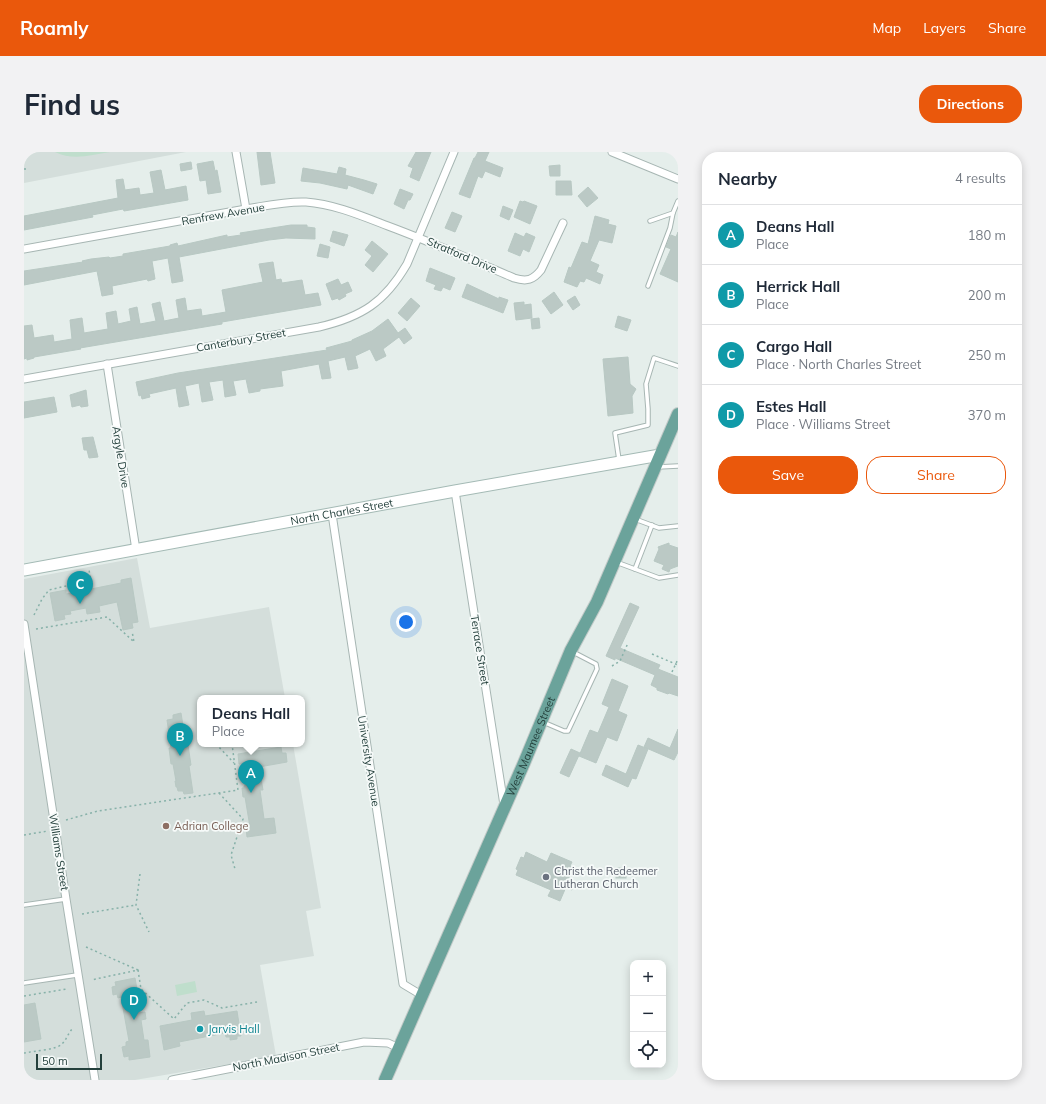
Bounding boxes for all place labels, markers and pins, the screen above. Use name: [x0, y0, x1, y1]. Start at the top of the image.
pin: C: [67, 571, 93, 604]
pin: B: [167, 723, 193, 756]
pin: A: [238, 760, 264, 793]
place label: Adrian College: [174, 819, 248, 833]
marker: Adrian College: [161, 821, 171, 831]
place label: Christ the Redeemer Lutheran Church: [554, 864, 658, 891]
marker: Christ the Redeemer Lutheran Church: [541, 872, 551, 882]
pin: D: [121, 987, 147, 1020]
place label: Jarvis Hall: [208, 1022, 260, 1036]
marker: Jarvis Hall: [195, 1024, 205, 1034]

